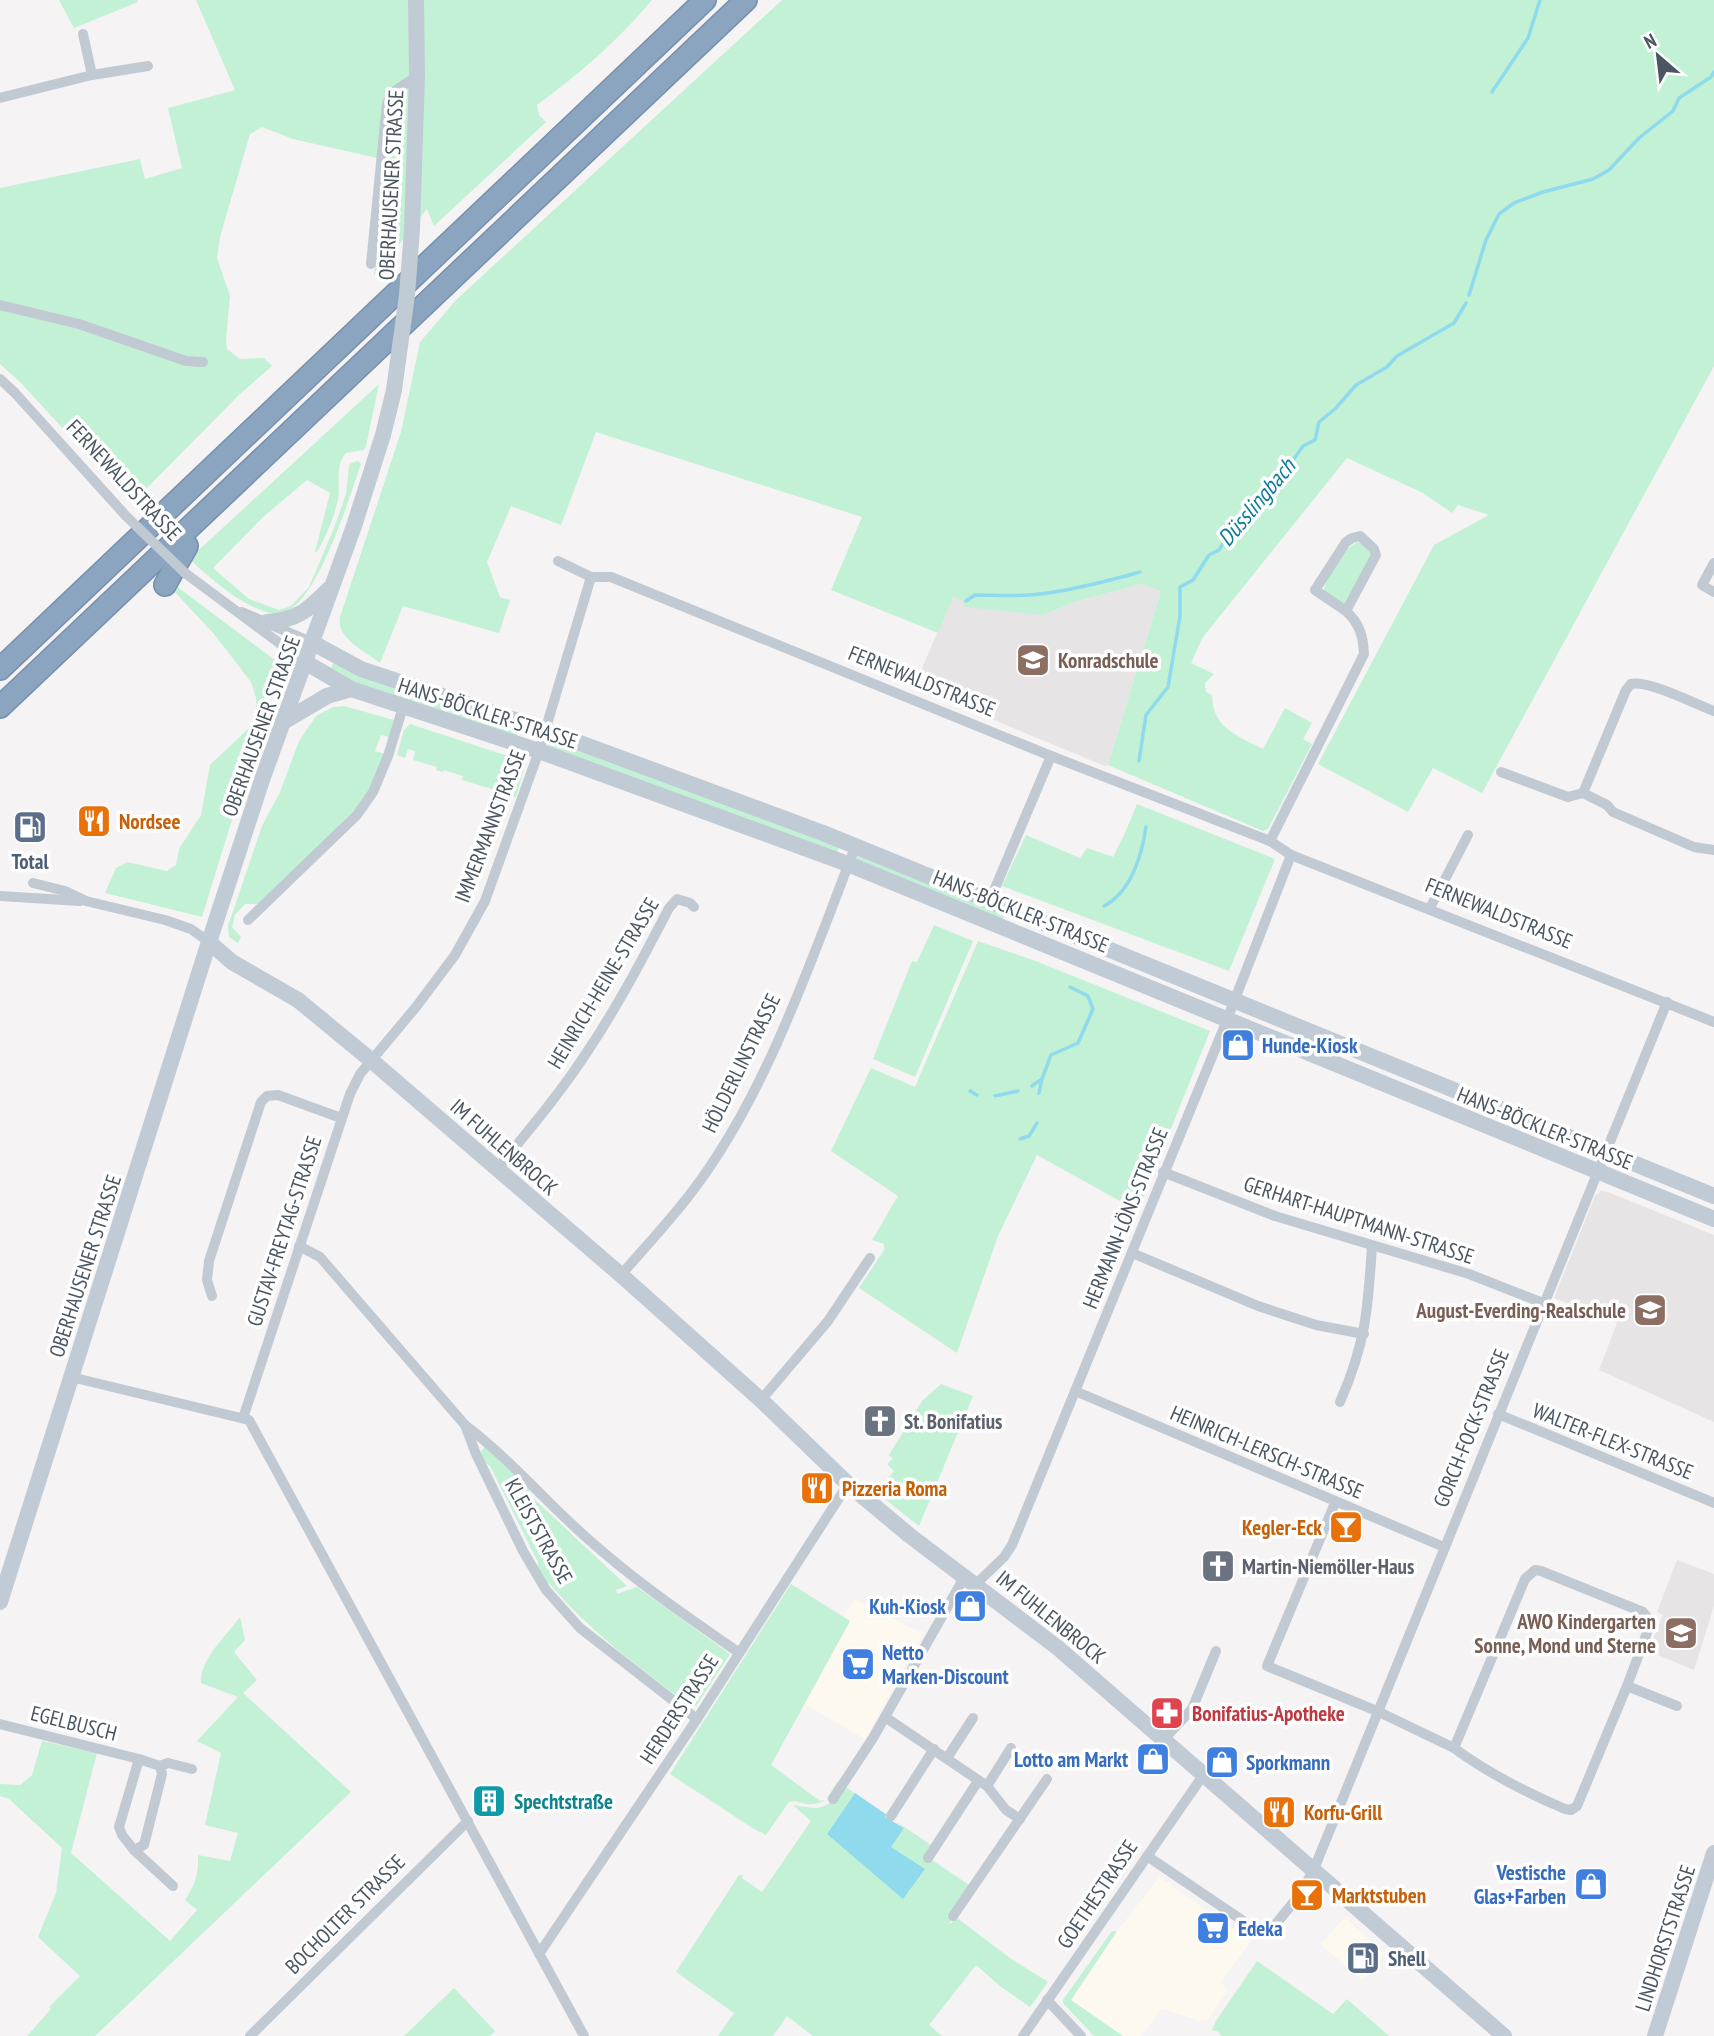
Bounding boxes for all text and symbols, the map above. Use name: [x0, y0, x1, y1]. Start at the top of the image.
north arrow: [1623, 21, 1693, 91]
text: N: [1640, 28, 1660, 54]
street label: OBERHAUSENER STRASSE: [373, 89, 409, 281]
street label: FERNEWALDSTRASSE: [61, 414, 187, 546]
water label: Düsslingbach: [1211, 451, 1302, 552]
street label: OBERHAUSENER STRASSE: [216, 632, 306, 820]
street label: FERNEWALDSTRASSE: [845, 639, 999, 723]
school or university icon: Konradschule: [1014, 641, 1052, 679]
place label: Konradschule: [1058, 647, 1159, 674]
street label: HANS-BÖCKLER-STRASSE: [395, 671, 581, 755]
street label: IMMERMANNSTRASSE: [448, 746, 532, 906]
restaurant icon: Nordsee: [75, 802, 113, 840]
fuel station icon: Total: [11, 808, 49, 846]
place label: Nordsee: [119, 808, 181, 835]
place label: Total: [12, 848, 49, 875]
street label: HANS-BÖCKLER-STRASSE: [929, 863, 1113, 959]
street label: FERNEWALDSTRASSE: [1422, 871, 1576, 955]
street label: HEINRICH-HEINE-STRASSE: [541, 893, 665, 1073]
street label: HÖLDERLINSTRASSE: [696, 989, 786, 1137]
shop icon: Hunde-Kiosk: [1219, 1026, 1257, 1064]
place label: Hunde-Kiosk: [1262, 1032, 1358, 1059]
street label: HANS-BÖCKLER-STRASSE: [1453, 1080, 1637, 1176]
street label: IM FUHLENBROCK: [445, 1093, 563, 1201]
street label: HERMANN-LÖNS-STRASSE: [1076, 1124, 1174, 1312]
street label: GUSTAV-FREYTAG-STRASSE: [240, 1132, 328, 1330]
street label: GERHART-HAUPTMANN-STRASSE: [1240, 1170, 1478, 1270]
street label: OBERHAUSENER STRASSE: [43, 1171, 127, 1361]
school or university icon: August-Everding-Realschule: [1631, 1291, 1669, 1329]
place label: August-Everding-Realschule: [1415, 1297, 1626, 1324]
street label: GORCH-FOCK-STRASSE: [1427, 1345, 1515, 1511]
street label: WALTER-FLEX-STRASSE: [1529, 1397, 1697, 1485]
street label: HEINRICH-LERSCH-STRASSE: [1166, 1399, 1368, 1505]
church icon: St. Bonifatius: [861, 1402, 899, 1440]
place label: St. Bonifatius: [904, 1408, 1002, 1435]
restaurant icon: Pizzeria Roma: [798, 1469, 836, 1507]
street label: KLEISTSTRASSE: [499, 1474, 579, 1588]
place label: Pizzeria Roma: [842, 1475, 947, 1502]
bar icon: Kegler-Eck: [1327, 1508, 1365, 1546]
place label: Kegler-Eck: [1242, 1514, 1322, 1541]
church icon: Martin-Niemöller-Haus: [1199, 1547, 1237, 1585]
place label: Martin-Niemöller-Haus: [1242, 1553, 1414, 1580]
street label: IM FUHLENBROCK: [991, 1565, 1111, 1669]
shop icon: Kuh-Kiosk: [951, 1587, 989, 1625]
place label: Kuh-Kiosk: [869, 1593, 946, 1620]
place label: AWO Kindergarten Sonne, Mond und Sterne: [1474, 1608, 1656, 1659]
school or university icon: AWO Kindergarten Sonne, Mond und Sterne: [1662, 1614, 1700, 1652]
place label: Netto Marken-Discount: [882, 1639, 1009, 1690]
supermarket icon: Netto Marken-Discount: [839, 1645, 877, 1683]
street label: HERDERSTRASSE: [634, 1649, 724, 1769]
pharmacy icon: Bonifatius-Apotheke: [1148, 1694, 1186, 1732]
street label: EGELBUSCH: [28, 1699, 120, 1747]
place label: Bonifatius-Apotheke: [1192, 1700, 1345, 1727]
shop icon: Lotto am Markt: [1134, 1740, 1172, 1778]
shop icon: Sporkmann: [1203, 1743, 1241, 1781]
place label: Lotto am Markt: [1014, 1746, 1128, 1773]
place label: Sporkmann: [1246, 1749, 1330, 1776]
building icon: Spechtstraße: [470, 1782, 508, 1820]
place label: Spechtstraße: [514, 1788, 613, 1815]
restaurant icon: Korfu-Grill: [1260, 1793, 1298, 1831]
place label: Korfu-Grill: [1304, 1799, 1383, 1826]
street label: GOETHESTRASSE: [1051, 1834, 1143, 1954]
street label: BOCHOLTER STRASSE: [279, 1848, 411, 1980]
place label: Vestische Glas+Farben: [1474, 1859, 1566, 1910]
street label: LINDHORSTSTRASSE: [1629, 1862, 1701, 2014]
shop icon: Vestische Glas+Farben: [1572, 1865, 1610, 1903]
bar icon: Marktstuben: [1288, 1876, 1326, 1914]
place label: Marktstuben: [1332, 1882, 1426, 1909]
supermarket icon: Edeka: [1194, 1909, 1232, 1947]
place label: Edeka: [1238, 1915, 1283, 1942]
fuel station icon: Shell: [1344, 1939, 1382, 1977]
place label: Shell: [1388, 1945, 1427, 1972]

